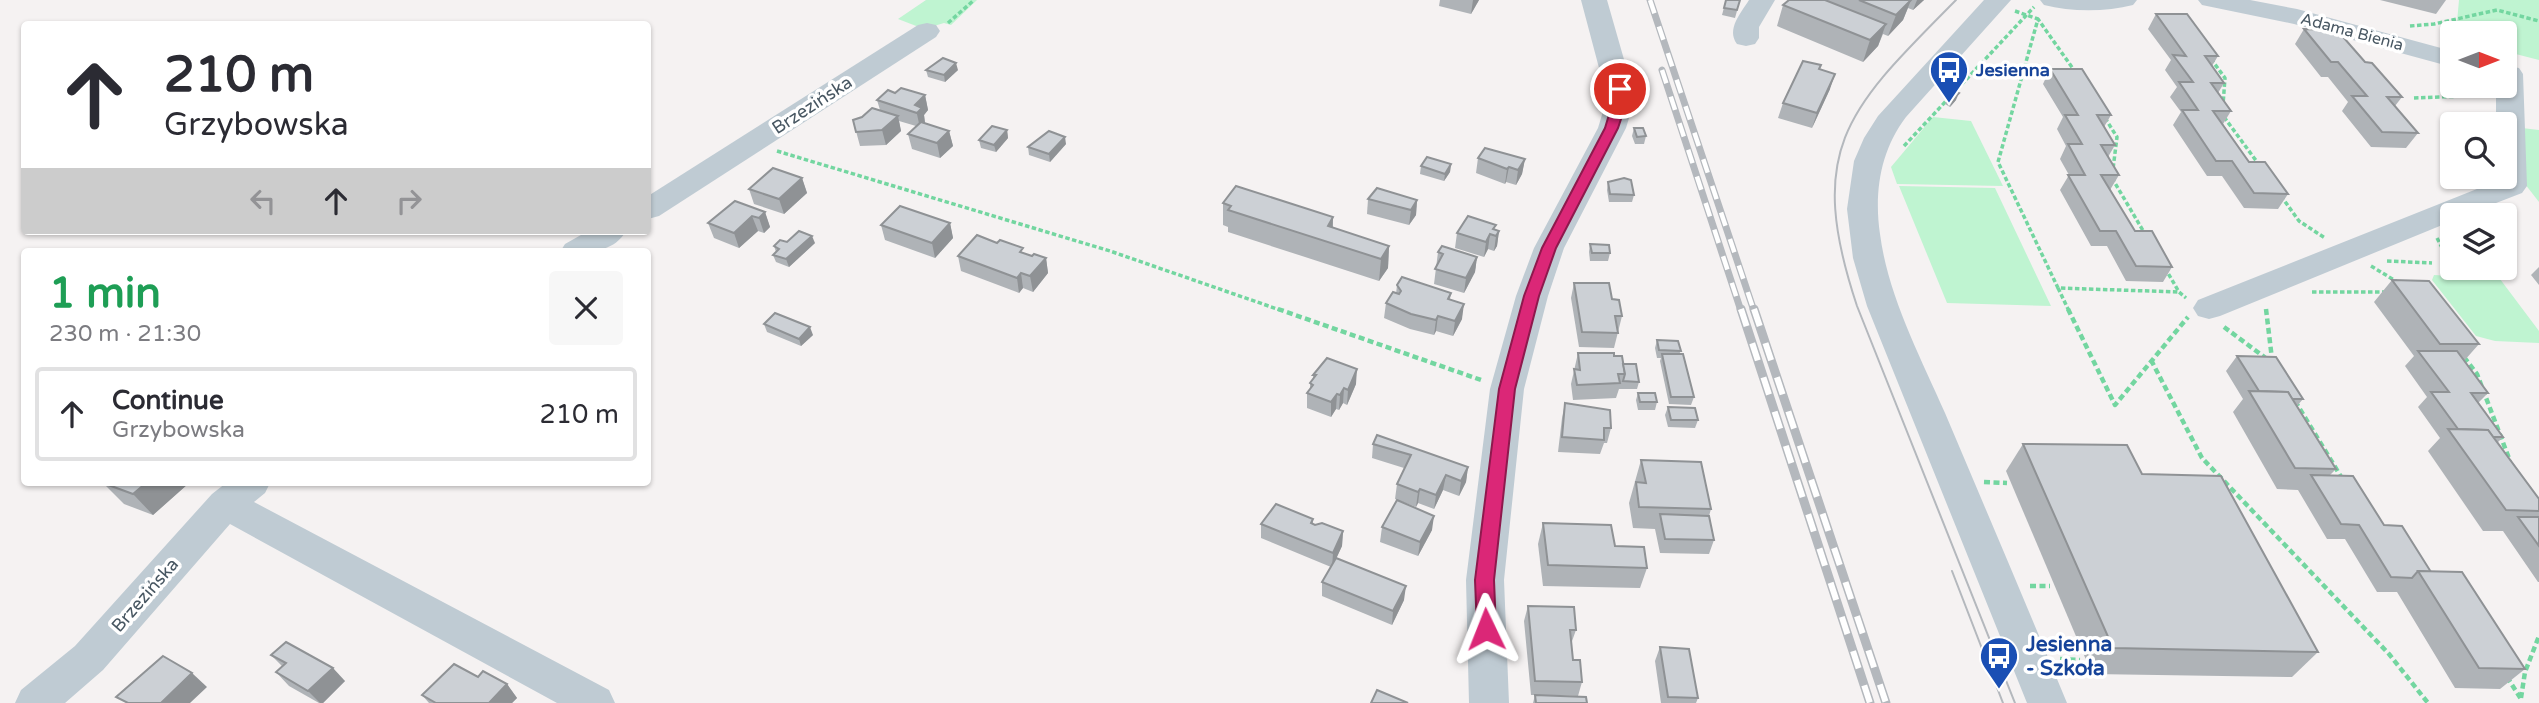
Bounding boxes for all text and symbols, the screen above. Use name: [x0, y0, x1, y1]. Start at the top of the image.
street label: Adama Bienia: [2299, 9, 2405, 55]
north arrow: [2440, 21, 2516, 98]
map controls: [2440, 21, 2517, 280]
text: 210 m: [164, 46, 314, 105]
icon: ahead: [49, 49, 140, 140]
bus stop icon: Jesienna: [1928, 49, 1970, 104]
pin: [1590, 59, 1650, 119]
place label: Jesienna: [1975, 59, 2050, 81]
icon: arrive: [1601, 70, 1639, 108]
street label: Brzezińska: [768, 71, 856, 139]
text: Grzybowska: [164, 106, 349, 144]
button: search: [2440, 112, 2517, 189]
icon: left: [244, 182, 282, 220]
icon: ahead: [317, 182, 355, 220]
icon: right: [390, 182, 428, 220]
button: layers: [2440, 203, 2517, 280]
text: 1 min: [49, 268, 161, 319]
button: close: [549, 271, 623, 345]
text: 230 m · 21:30: [49, 320, 201, 348]
text: Continue: [112, 385, 224, 416]
icon: ahead: [53, 395, 91, 433]
text: 210 m: [539, 399, 619, 430]
text: Grzybowska: [112, 416, 245, 444]
street label: Brzezińska: [107, 553, 183, 637]
position arrow: [1449, 592, 1523, 666]
place label: Jesienna - Szkoła: [2025, 632, 2112, 681]
bus stop icon: Jesienna - Szkoła: [1978, 635, 2020, 690]

